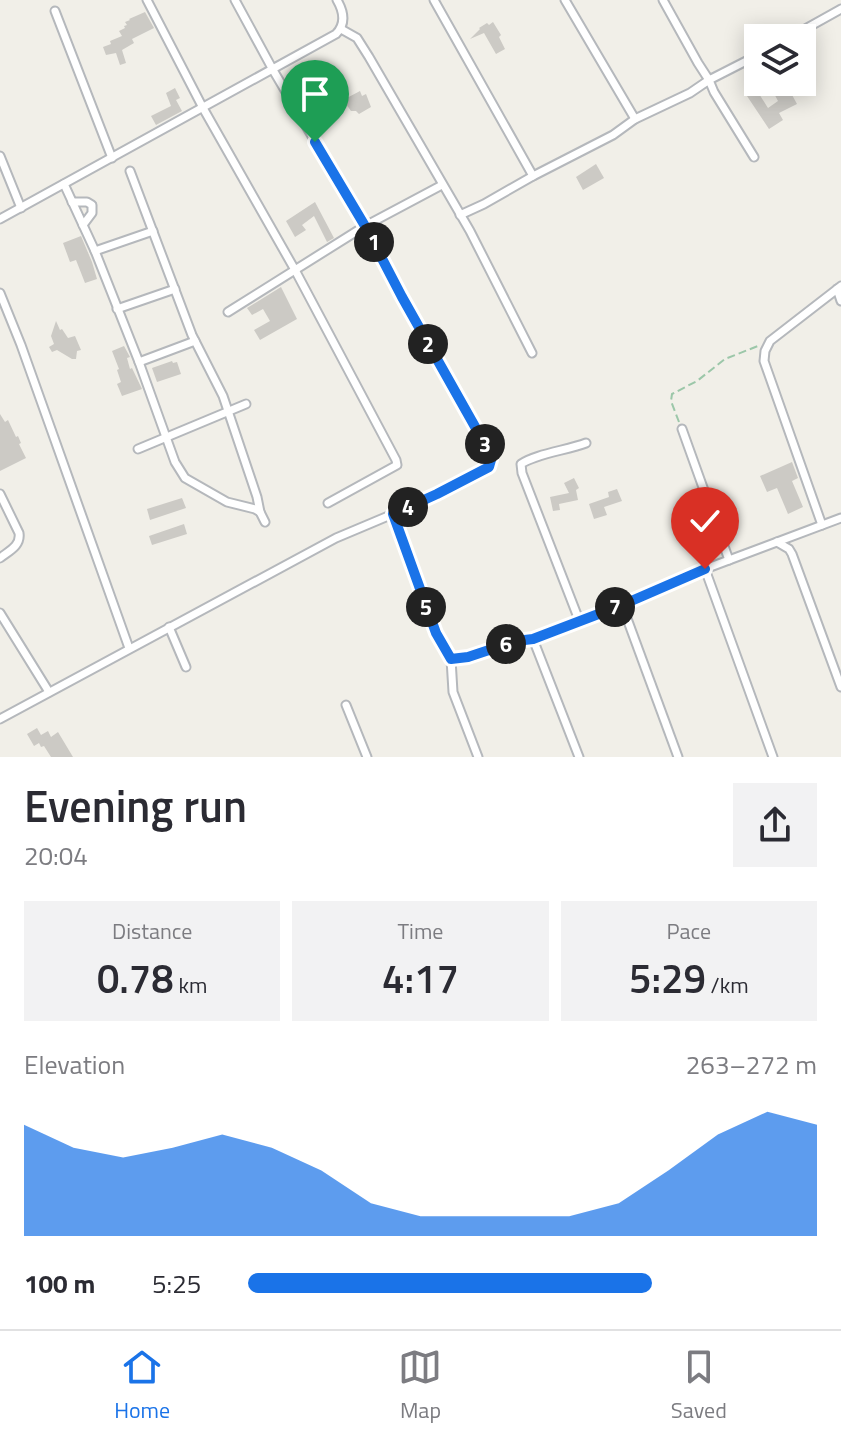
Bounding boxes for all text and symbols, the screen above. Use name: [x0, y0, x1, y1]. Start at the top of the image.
map controls: [744, 24, 816, 96]
button: layers: [744, 24, 816, 96]
pin: [281, 60, 349, 142]
icon: arrive: [293, 72, 337, 116]
pin: 1: [354, 222, 394, 262]
text: 1: [368, 225, 380, 259]
pin: 2: [408, 324, 448, 364]
text: 2: [422, 327, 434, 361]
pin: 3: [465, 424, 505, 464]
text: 3: [479, 427, 491, 461]
pin: 4: [388, 487, 428, 527]
pin: [671, 487, 739, 569]
text: 4: [402, 490, 414, 524]
icon: check: [683, 499, 727, 543]
pin: 5: [406, 587, 446, 627]
pin: 7: [595, 587, 635, 627]
text: 5: [420, 590, 432, 624]
text: 7: [609, 590, 621, 624]
pin: 6: [486, 624, 526, 664]
text: 6: [500, 627, 512, 661]
text: Evening run: [24, 772, 247, 839]
button: share: [733, 783, 817, 867]
text: 20:04: [24, 836, 88, 875]
text: Distance: [112, 914, 192, 948]
text: Time: [398, 914, 443, 948]
text: Pace: [667, 914, 711, 948]
text: 0.78: [97, 948, 174, 1009]
text: 4:17: [382, 948, 459, 1009]
text: 5:29: [629, 948, 706, 1009]
text: km: [174, 968, 207, 1002]
text: /km: [706, 968, 749, 1002]
text: Elevation: [24, 1045, 125, 1084]
text: 263–272 m: [686, 1045, 817, 1084]
text: 100 m: [24, 1264, 95, 1303]
text: 5:25: [152, 1264, 201, 1303]
tab: Home: [114, 1345, 170, 1427]
tab: Map: [398, 1345, 442, 1427]
tab: Saved: [671, 1345, 727, 1427]

